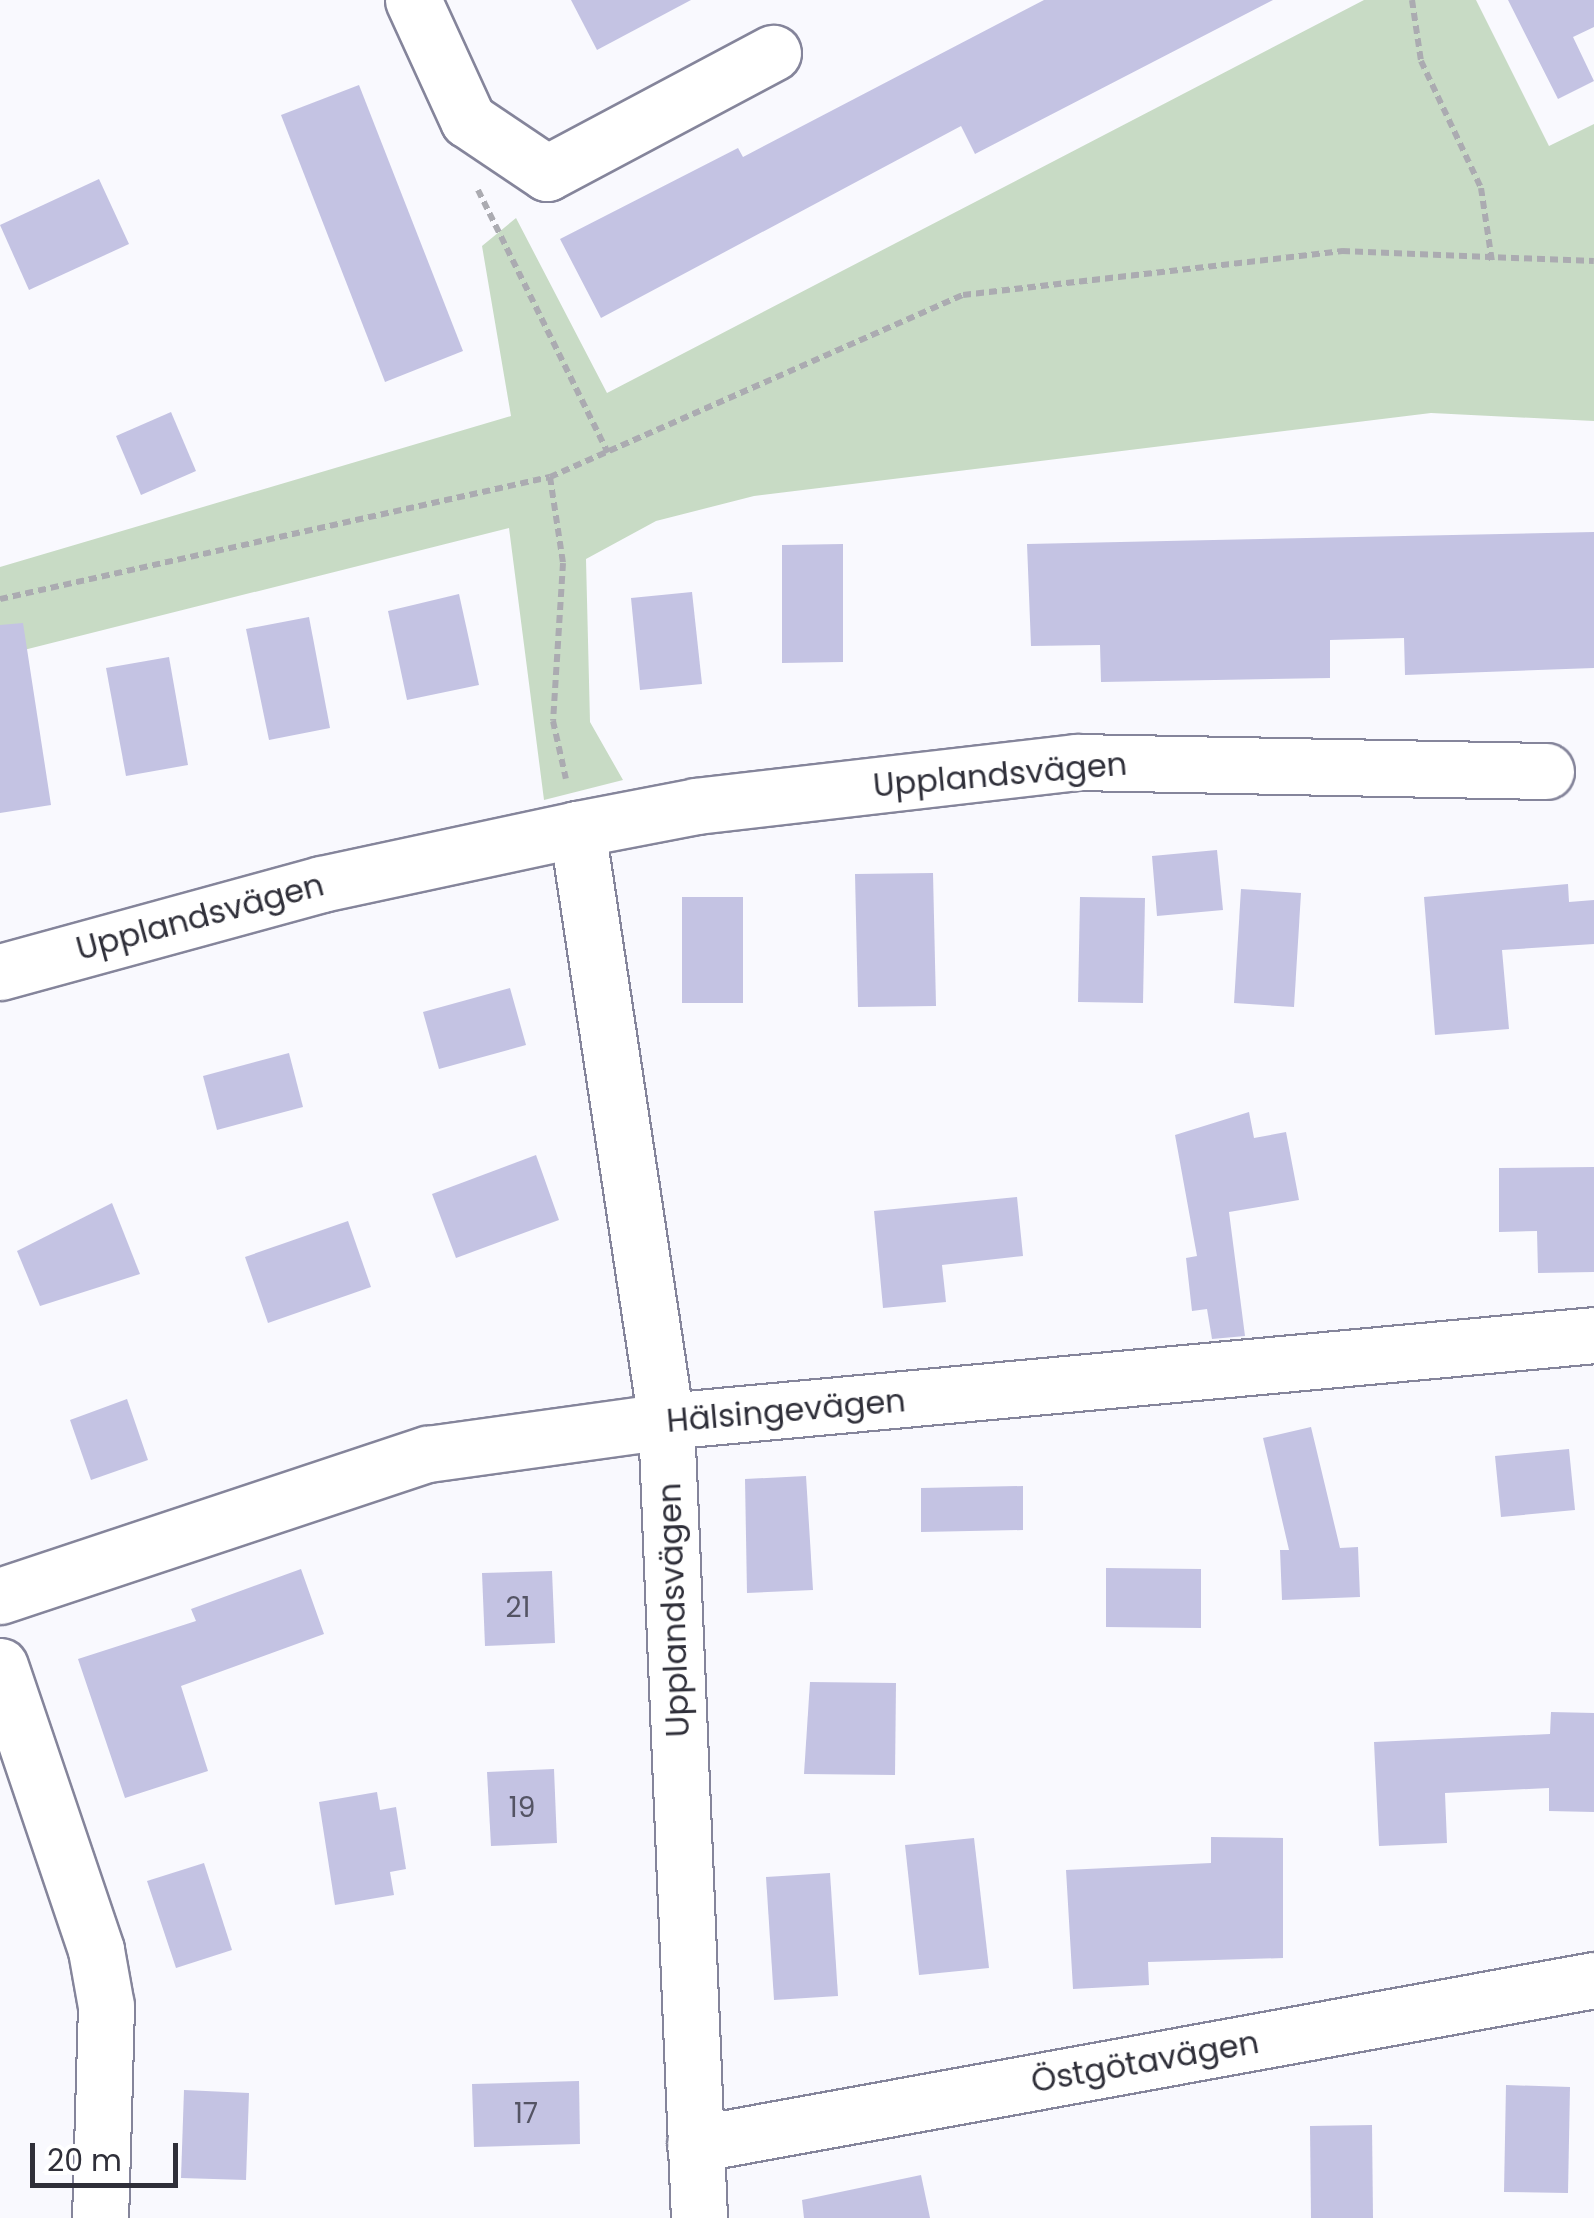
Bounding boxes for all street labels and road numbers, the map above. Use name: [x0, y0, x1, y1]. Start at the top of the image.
street label: Upplandsvägen: [871, 745, 1129, 805]
street label: Upplandsvägen: [72, 865, 328, 969]
street label: Hälsingevägen: [665, 1381, 907, 1441]
street label: Upplandsvägen: [650, 1482, 698, 1738]
street label: Östgötavägen: [1028, 2023, 1262, 2101]

